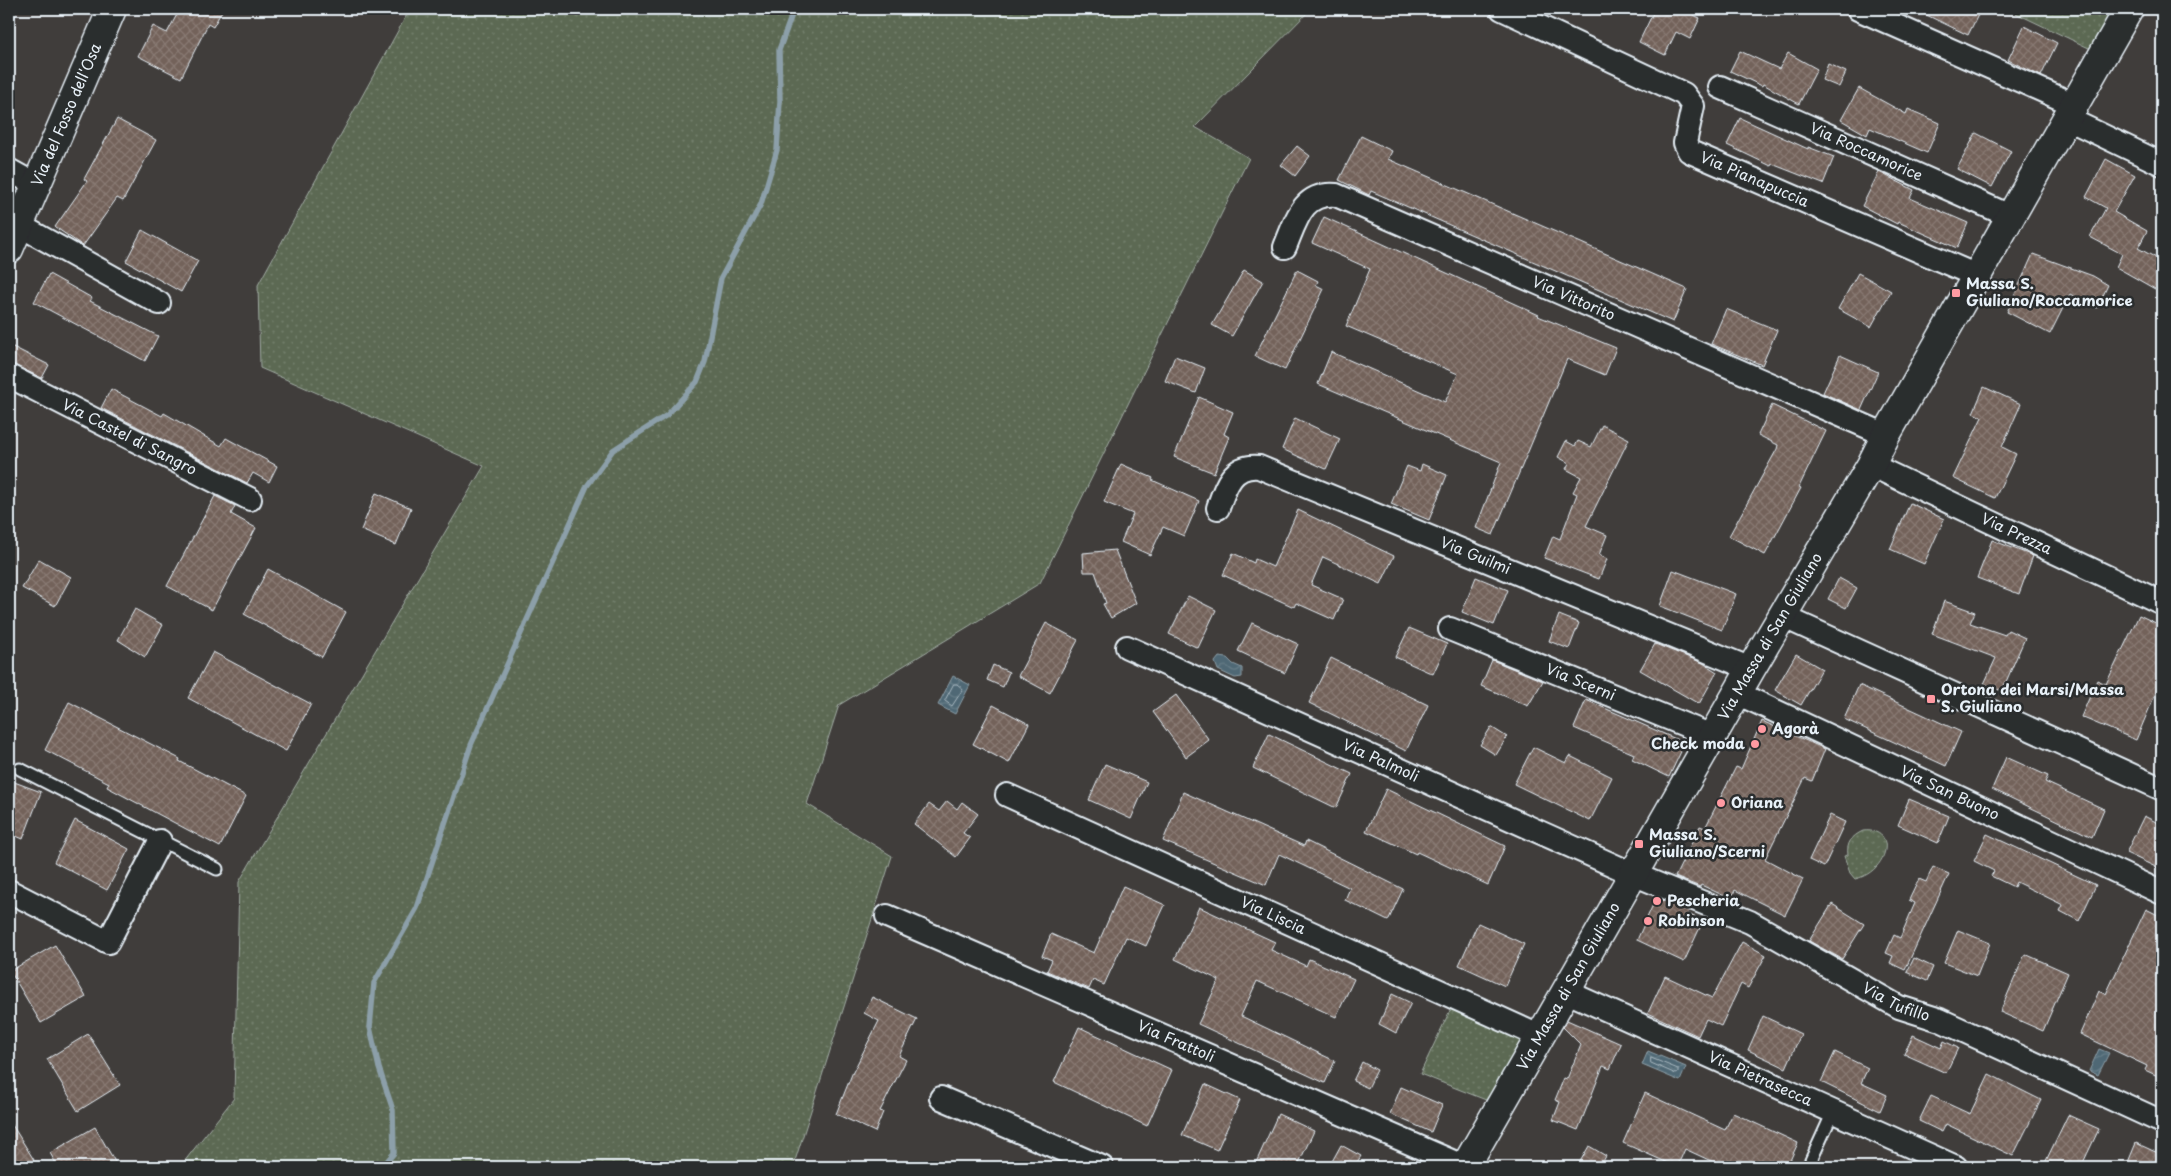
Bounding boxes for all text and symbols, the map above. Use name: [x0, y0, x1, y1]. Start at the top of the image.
street label: Via del Fosso dell'Osa: [24, 38, 106, 190]
street label: Via Roccamorice: [1807, 115, 1927, 186]
street label: Via Pianapuccia: [1697, 144, 1814, 212]
street label: Via Vittorito: [1529, 269, 1619, 326]
place label: Massa S. Giuliano/Roccamorice: [1966, 271, 2133, 311]
marker: Massa S. Giuliano/Roccamorice: [1950, 287, 1962, 299]
street label: Via Castel di Sangro: [58, 392, 201, 480]
street label: Via Prezza: [1978, 506, 2057, 560]
street label: Via Guilmi: [1437, 530, 1515, 579]
street label: Via Massa di San Giuliano: [1711, 548, 1827, 724]
street label: Via Scerni: [1543, 656, 1620, 705]
place label: Ortona dei Marsi/Massa S. Giuliano: [1941, 677, 2124, 717]
marker: Ortona dei Marsi/Massa S. Giuliano: [1925, 693, 1937, 705]
place label: Agorà: [1771, 716, 1820, 739]
marker: Agorà: [1756, 723, 1768, 735]
place label: Check moda: [1651, 731, 1746, 754]
street label: Via Palmoli: [1339, 732, 1423, 787]
marker: Check moda: [1749, 738, 1761, 750]
street label: Via San Buono: [1897, 758, 2004, 825]
place label: Oriana: [1731, 790, 1784, 813]
marker: Oriana: [1715, 797, 1727, 809]
place label: Massa S. Giuliano/Scerni: [1649, 822, 1765, 862]
marker: Massa S. Giuliano/Scerni: [1633, 838, 1645, 850]
place label: Pescheria: [1667, 888, 1740, 911]
street label: Via Liscia: [1237, 889, 1311, 939]
marker: Pescheria: [1651, 895, 1663, 907]
street label: Via Massa di San Giuliano: [1510, 897, 1625, 1074]
place label: Robinson: [1658, 908, 1725, 931]
marker: Robinson: [1642, 915, 1654, 927]
street label: Via Tufillo: [1859, 975, 1933, 1026]
street label: Via Frattoli: [1134, 1013, 1219, 1067]
street label: Via Pietrasecca: [1705, 1044, 1817, 1111]

